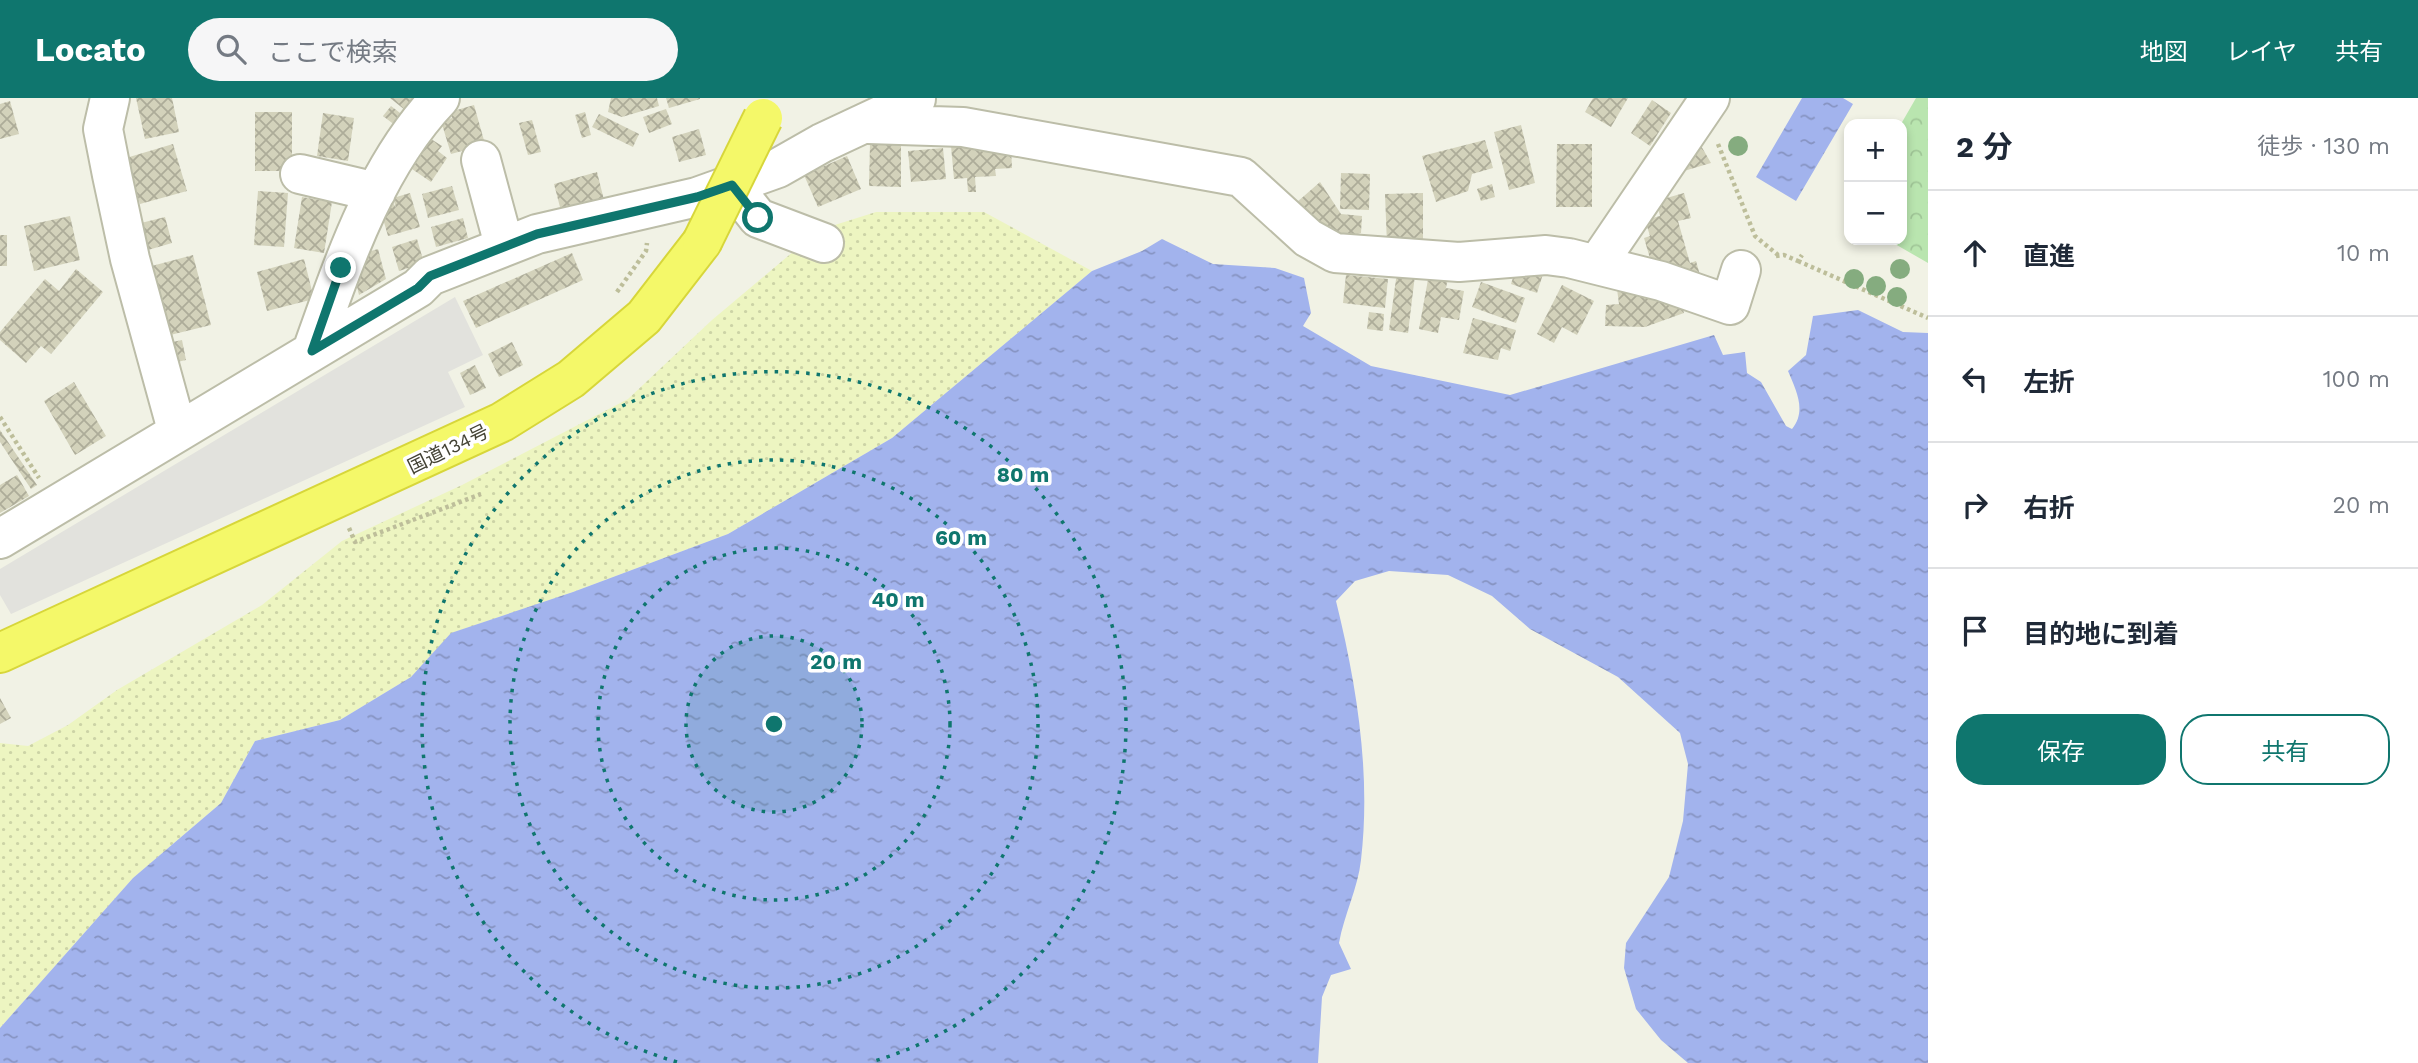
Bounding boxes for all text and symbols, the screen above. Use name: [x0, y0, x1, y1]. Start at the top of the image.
search box: [188, 18, 678, 81]
text: Locato: [35, 30, 146, 69]
icon: search: [212, 30, 250, 68]
text: ここで検索: [268, 37, 398, 67]
text: 地図: [2140, 38, 2188, 66]
text: レイヤ: [2226, 38, 2297, 66]
text: 共有: [2335, 38, 2383, 66]
map controls: [1844, 119, 1907, 245]
button: +: [1844, 119, 1907, 182]
text: 2 分: [1956, 129, 2012, 164]
text: 徒歩 · 130 m: [2257, 133, 2390, 160]
button: −: [1844, 182, 1907, 245]
route start: [742, 202, 773, 233]
icon: ahead: [1956, 234, 1994, 272]
text: 10 m: [2337, 240, 2390, 267]
text: 直進: [2023, 241, 2075, 271]
route end: [325, 252, 356, 283]
icon: left: [1956, 360, 1994, 398]
text: 100 m: [2323, 366, 2390, 393]
text: 左折: [2023, 367, 2075, 397]
street label: 国道134号: [404, 420, 492, 478]
text: 80 m: [997, 462, 1049, 487]
icon: right: [1956, 486, 1994, 524]
text: 20 m: [2333, 492, 2390, 519]
text: 右折: [2023, 493, 2075, 523]
text: 60 m: [935, 525, 987, 550]
text: 40 m: [872, 587, 924, 612]
icon: arrive: [1956, 612, 1994, 650]
text: 目的地に到着: [2023, 619, 2179, 649]
text: 20 m: [810, 649, 862, 674]
centre of rings: [762, 712, 786, 736]
button: 保存: [1956, 714, 2166, 785]
button: 共有: [2180, 714, 2390, 785]

